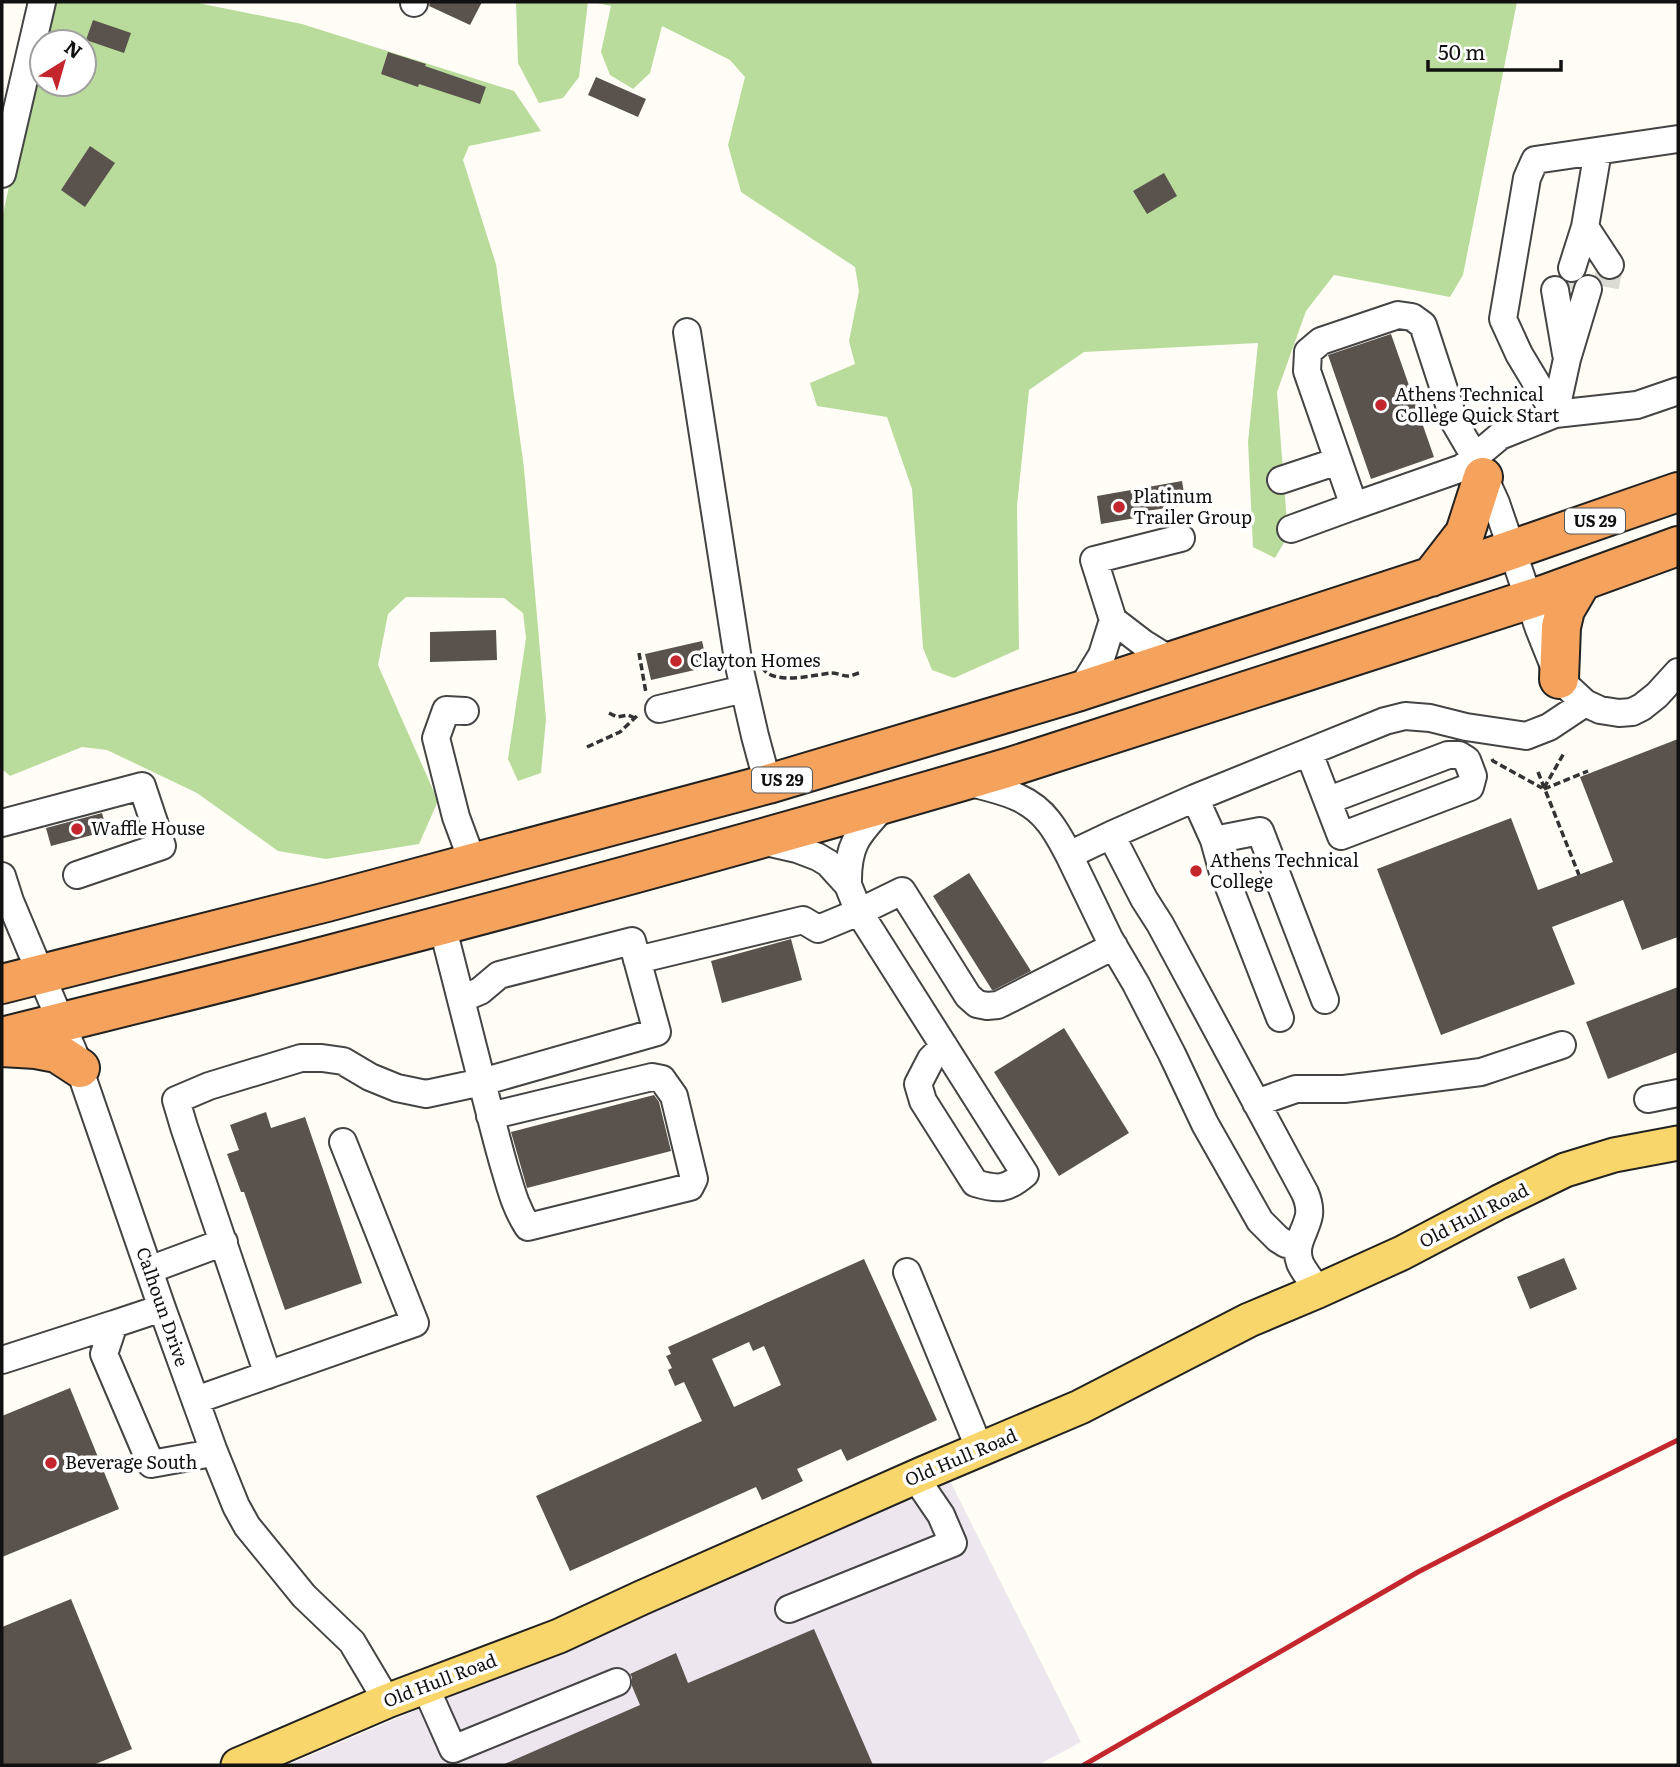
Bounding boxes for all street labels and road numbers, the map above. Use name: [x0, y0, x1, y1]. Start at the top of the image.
road number: US 29: [1565, 508, 1625, 534]
road number: US 29: [752, 768, 812, 792]
street label: Old Hull Road: [1414, 1176, 1533, 1254]
street label: Calhoun Drive: [130, 1243, 196, 1370]
street label: Old Hull Road: [900, 1421, 1021, 1492]
street label: Old Hull Road: [379, 1646, 500, 1714]

